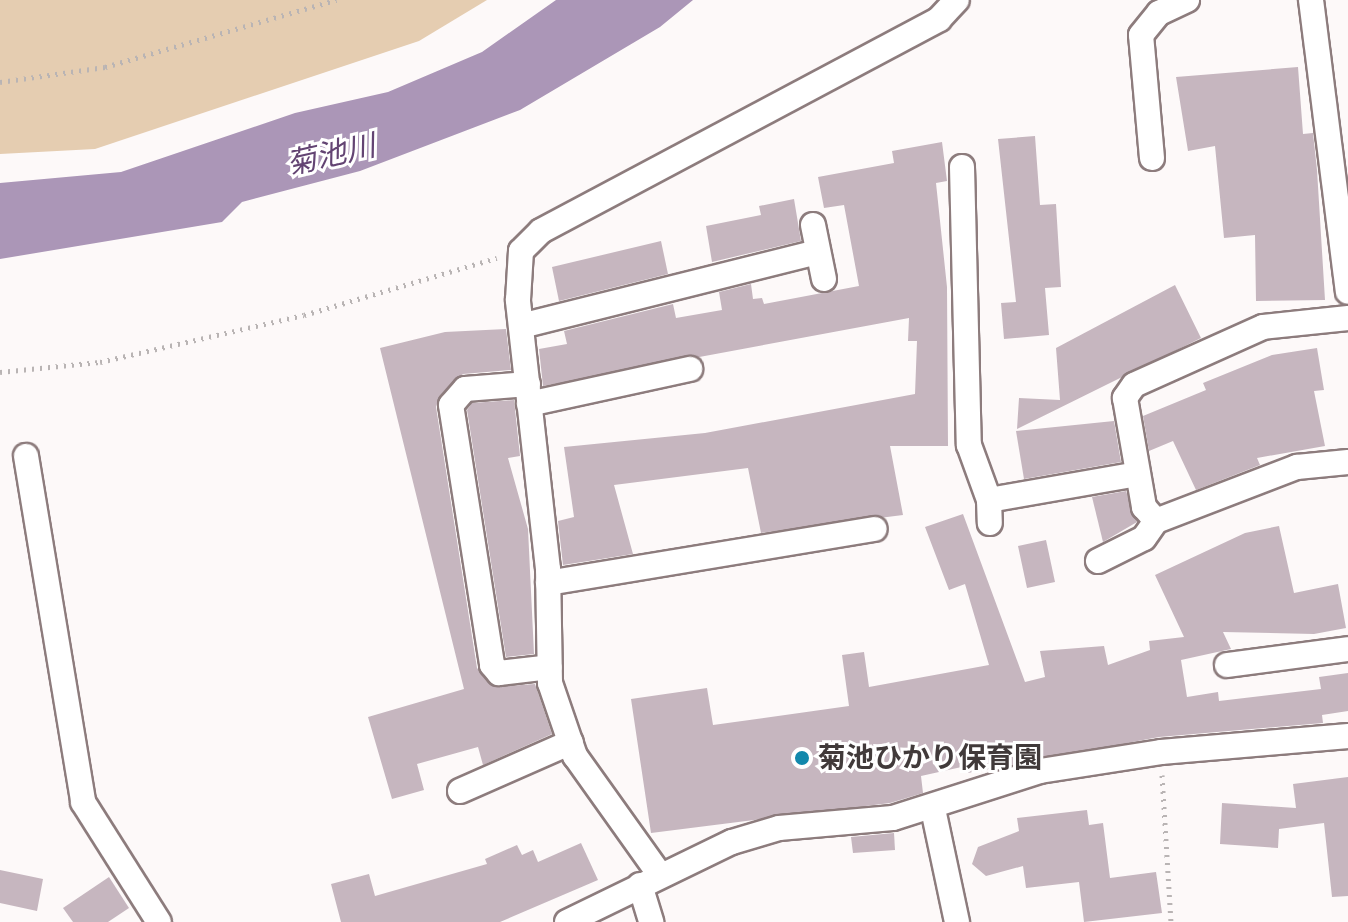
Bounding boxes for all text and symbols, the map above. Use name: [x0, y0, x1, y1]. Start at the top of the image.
water label: 菊池川: [283, 127, 379, 183]
place label: 菊池ひかり保育園: [818, 741, 1042, 775]
marker: 菊池ひかり保育園: [793, 749, 811, 767]

